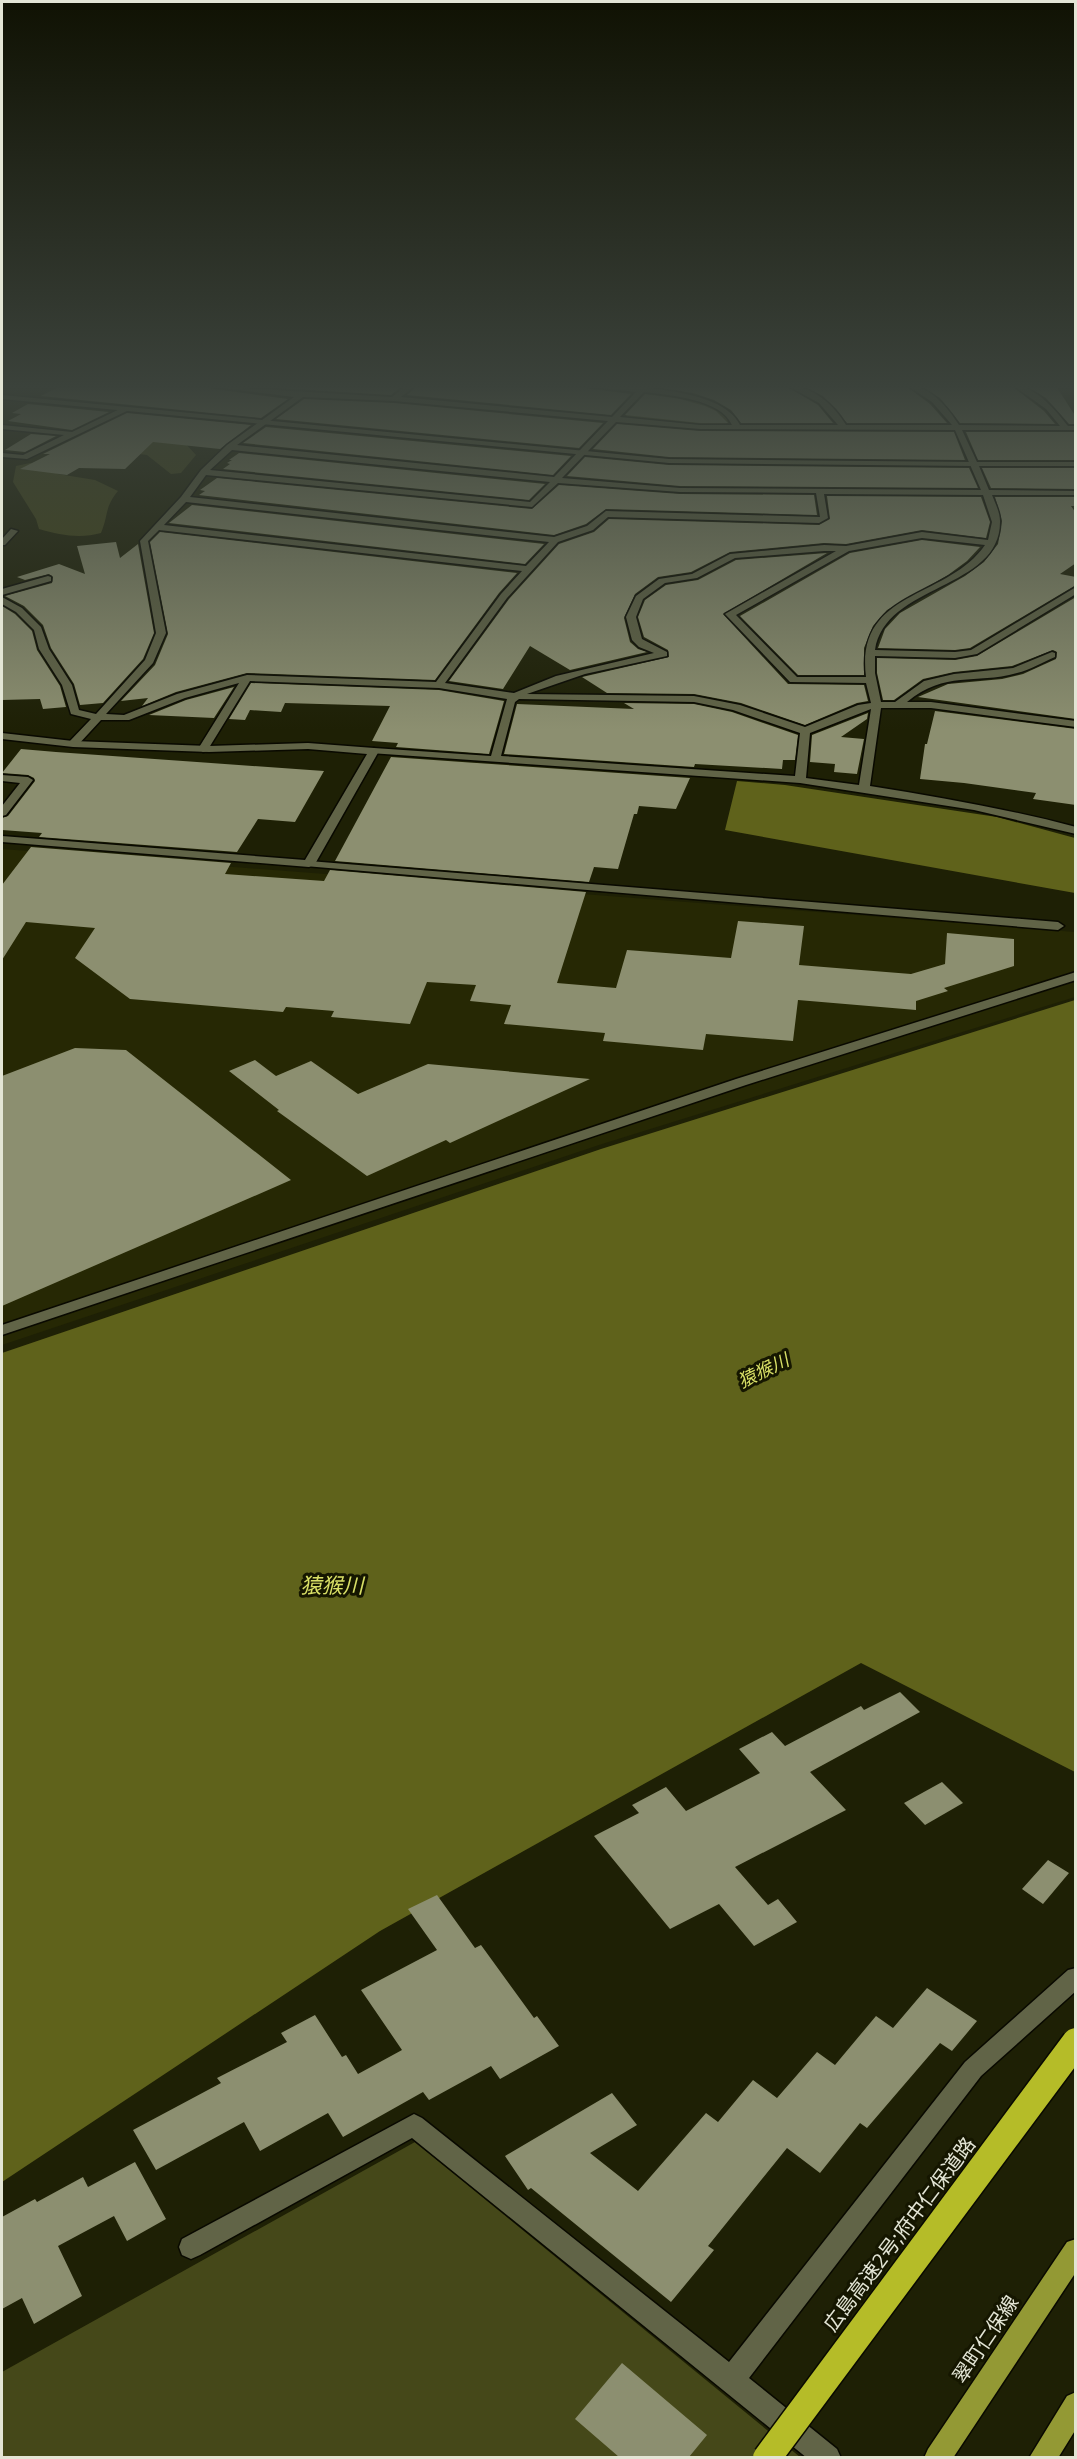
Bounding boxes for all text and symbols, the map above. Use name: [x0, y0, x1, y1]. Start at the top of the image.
water label: 猿猴川: [733, 1347, 794, 1393]
water label: 猿猴川: [301, 1571, 365, 1599]
street label: 広島高速2号;府中仁保道路: [817, 2131, 981, 2337]
street label: 翠町仁保線: [946, 2290, 1024, 2388]

